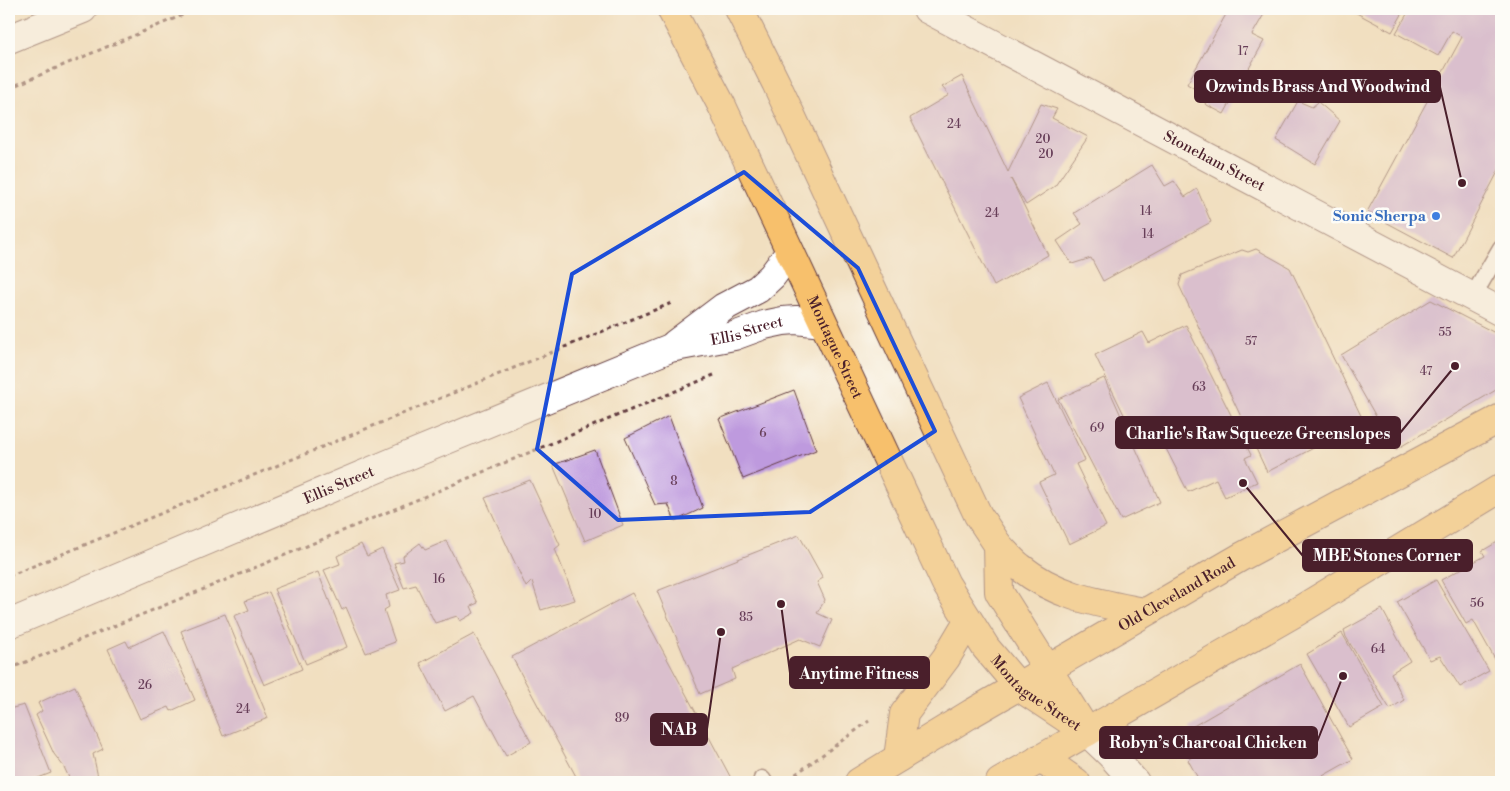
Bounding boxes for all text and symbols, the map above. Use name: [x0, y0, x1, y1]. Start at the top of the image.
house number: 17: [1238, 44, 1248, 59]
callout: Ozwinds Brass And Woodwind: [1195, 71, 1440, 102]
text: Ozwinds Brass And Woodwind: [1205, 77, 1431, 97]
house number: 24: [947, 117, 961, 132]
street label: Stoneham Street: [1160, 126, 1269, 196]
house number: 20: [1036, 132, 1050, 147]
house number: 20: [1039, 147, 1053, 162]
house number: 14: [1140, 204, 1152, 219]
house number: 24: [985, 206, 999, 221]
place label: Sonic Sherpa: [1333, 207, 1427, 226]
marker: Sonic Sherpa: [1430, 210, 1442, 222]
house number: 14: [1142, 227, 1154, 242]
street label: Montague Street: [803, 293, 868, 402]
street label: Ellis Street: [709, 312, 785, 350]
house number: 55: [1438, 325, 1452, 340]
house number: 57: [1245, 334, 1257, 349]
house number: 47: [1420, 364, 1432, 379]
house number: 63: [1192, 380, 1206, 395]
callout: Charlie's Raw Squeeze Greenslopes: [1116, 417, 1400, 448]
house number: 69: [1090, 421, 1104, 436]
text: Charlie's Raw Squeeze Greenslopes: [1126, 424, 1390, 444]
house number: 6: [759, 426, 767, 441]
street label: Ellis Street: [301, 461, 378, 508]
house number: 8: [670, 474, 678, 489]
house number: 10: [589, 507, 601, 522]
callout: MBE Stones Corner: [1303, 540, 1472, 571]
text: MBE Stones Corner: [1313, 546, 1461, 566]
street label: Old Cleveland Road: [1115, 553, 1239, 636]
house number: 16: [433, 572, 445, 587]
house number: 56: [1470, 596, 1484, 611]
house number: 85: [739, 610, 753, 625]
house number: 64: [1371, 642, 1385, 657]
street label: Montague Street: [987, 651, 1086, 735]
callout: Anytime Fitness: [790, 657, 929, 688]
text: Anytime Fitness: [798, 664, 919, 684]
house number: 26: [138, 678, 152, 693]
house number: 24: [236, 702, 250, 717]
house number: 89: [615, 711, 629, 726]
callout: NAB: [651, 714, 707, 745]
text: NAB: [661, 720, 697, 740]
callout: Robyn’s Charcoal Chicken: [1100, 727, 1317, 758]
text: Robyn’s Charcoal Chicken: [1109, 733, 1307, 753]

